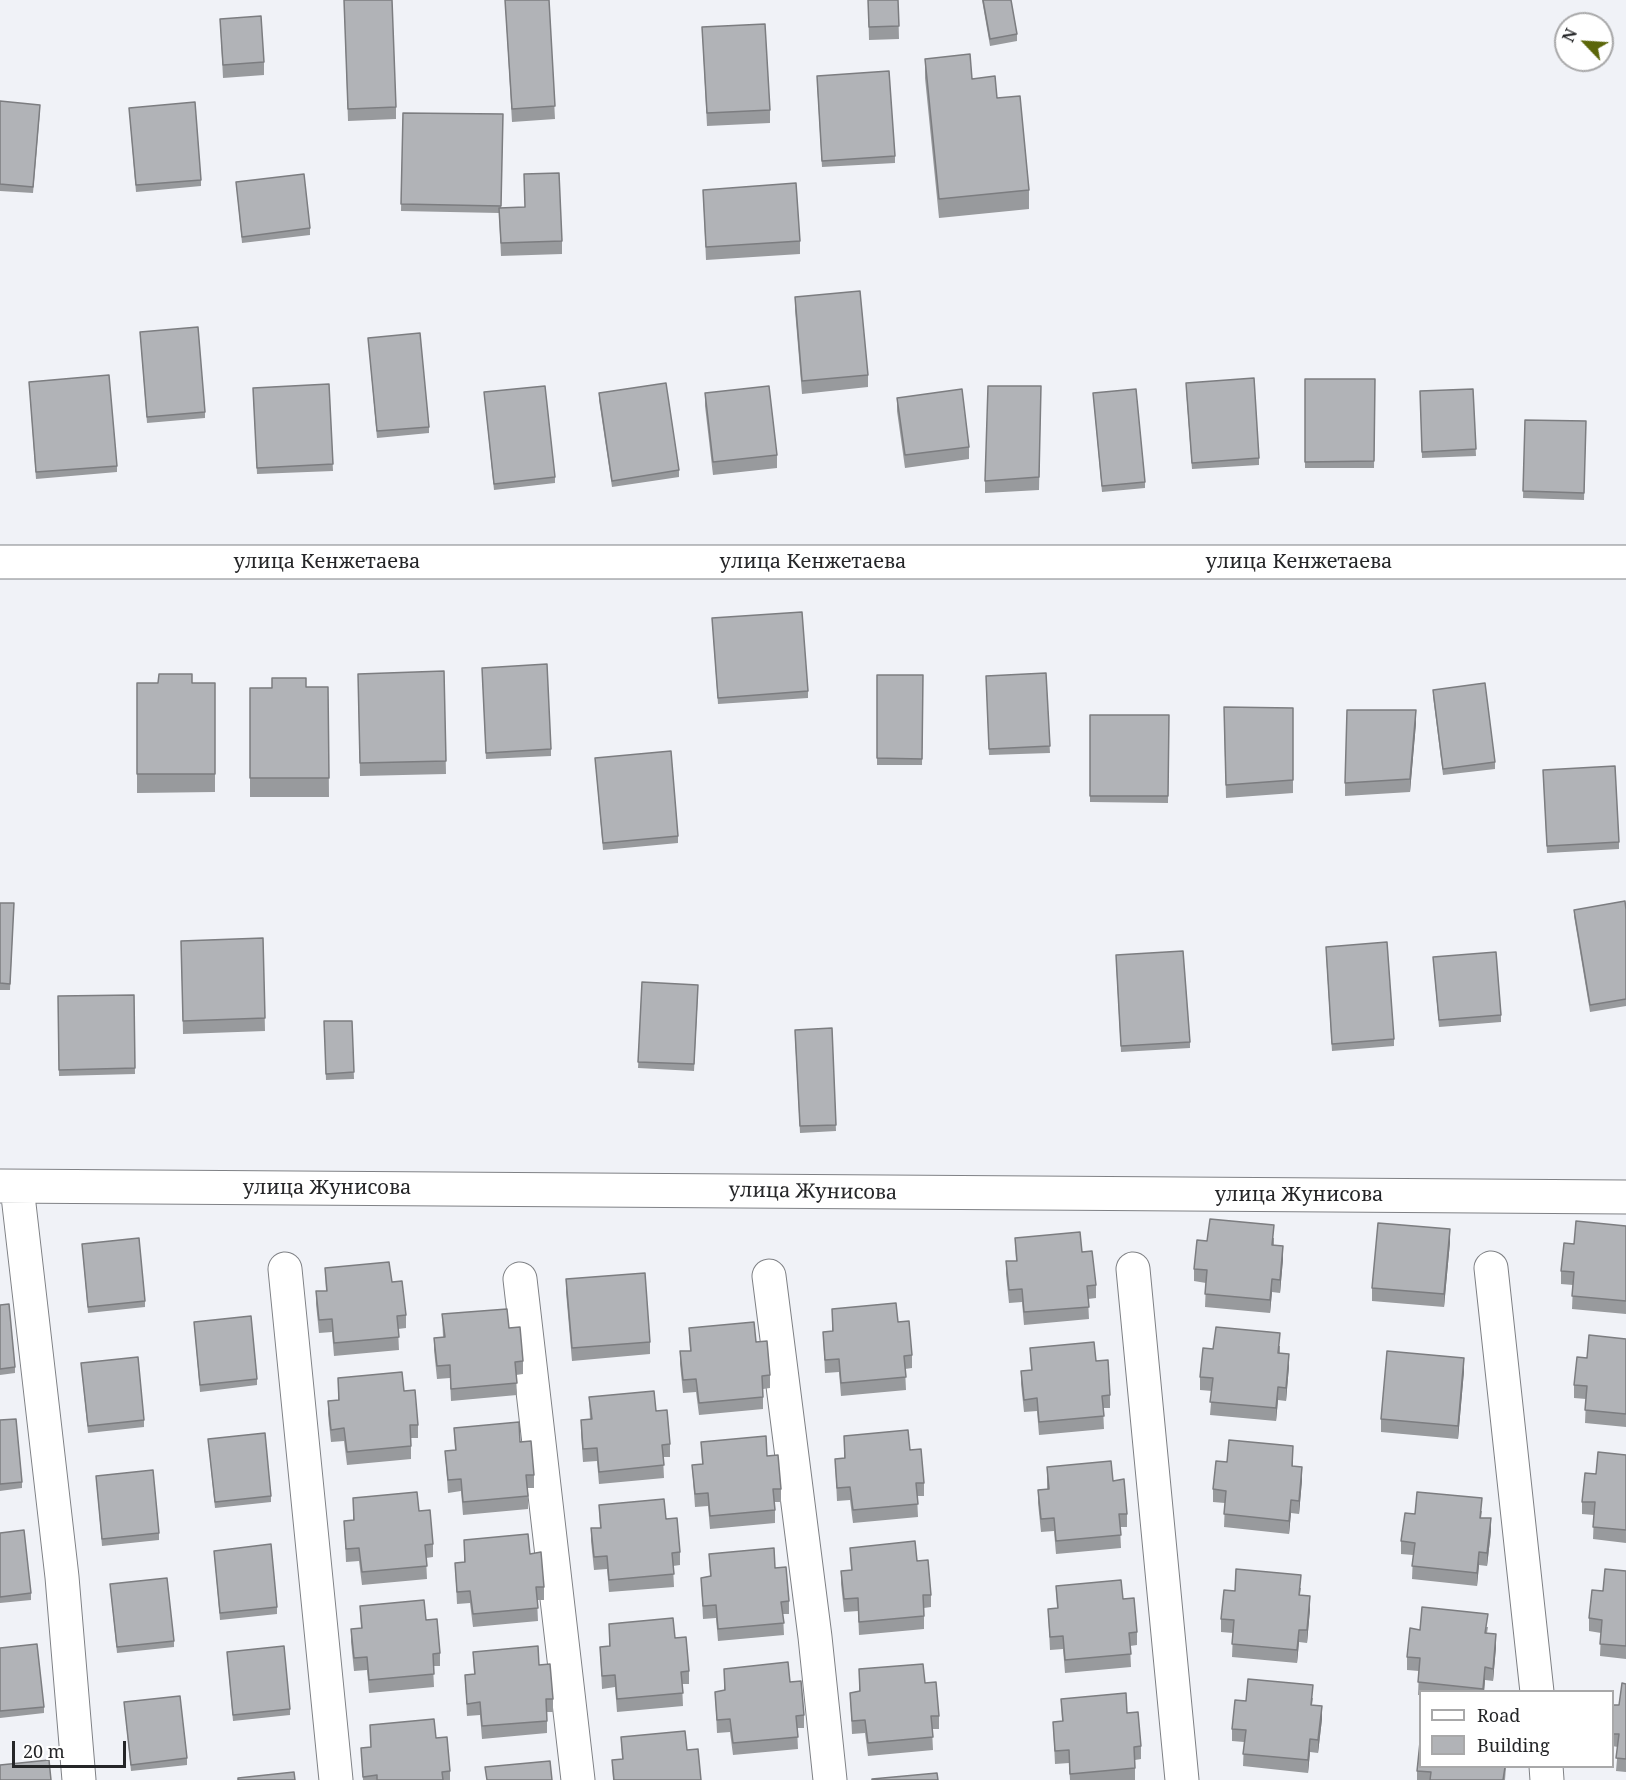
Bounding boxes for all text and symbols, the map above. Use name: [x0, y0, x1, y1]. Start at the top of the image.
north arrow: [1554, 12, 1614, 72]
text: N: [1557, 25, 1582, 46]
street label: улица Кенжетаева: [234, 550, 420, 574]
street label: улица Кенжетаева: [720, 550, 906, 574]
street label: улица Кенжетаева: [1206, 550, 1392, 574]
street label: улица Жунисова: [243, 1176, 411, 1200]
street label: улица Жунисова: [728, 1179, 898, 1205]
street label: улица Жунисова: [1215, 1183, 1383, 1207]
legend: [1419, 1690, 1614, 1768]
text: Road: [1477, 1703, 1520, 1727]
scale bar: [15, 1729, 129, 1767]
text: Building: [1477, 1733, 1550, 1757]
text: 20 m: [23, 1739, 65, 1763]

